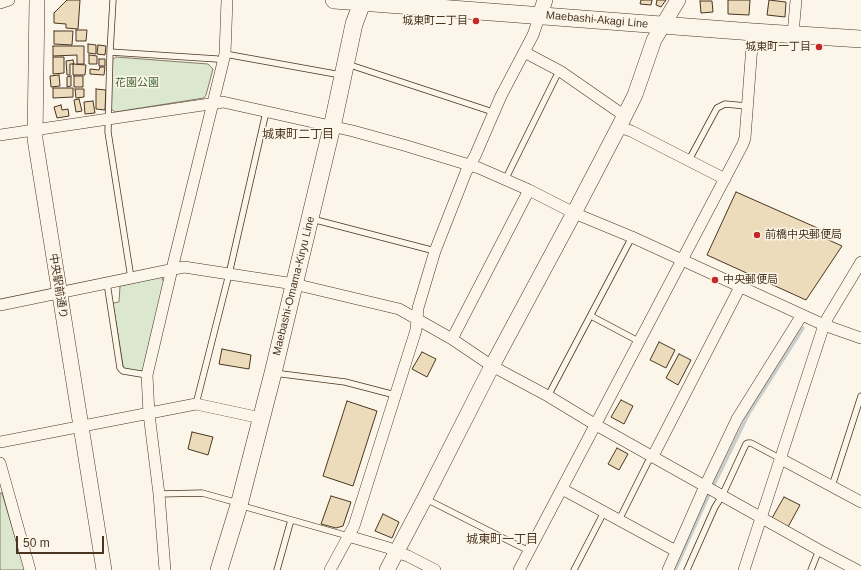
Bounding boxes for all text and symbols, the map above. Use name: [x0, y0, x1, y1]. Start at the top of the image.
street label: Maebashi-Akagi Line: [545, 9, 649, 31]
place label: 城東町二丁目: [402, 14, 468, 28]
marker: 城東町二丁目: [471, 16, 481, 26]
place label: 城東町一丁目: [745, 40, 811, 54]
marker: 城東町一丁目: [814, 42, 824, 52]
park label: 花園公園: [115, 76, 159, 90]
district label: 城東町二丁目: [262, 128, 334, 142]
street label: Maebashi-Omama-Kiryu Line: [270, 215, 318, 357]
place label: 前橋中央郵便局: [765, 228, 842, 242]
marker: 前橋中央郵便局: [752, 230, 762, 240]
street label: 中央駅前通り: [46, 252, 70, 320]
place label: 中央郵便局: [723, 273, 778, 287]
marker: 中央郵便局: [710, 275, 720, 285]
scale bar: [18, 528, 106, 554]
district label: 城東町一丁目: [466, 533, 538, 547]
text: 50 m: [23, 536, 50, 550]

